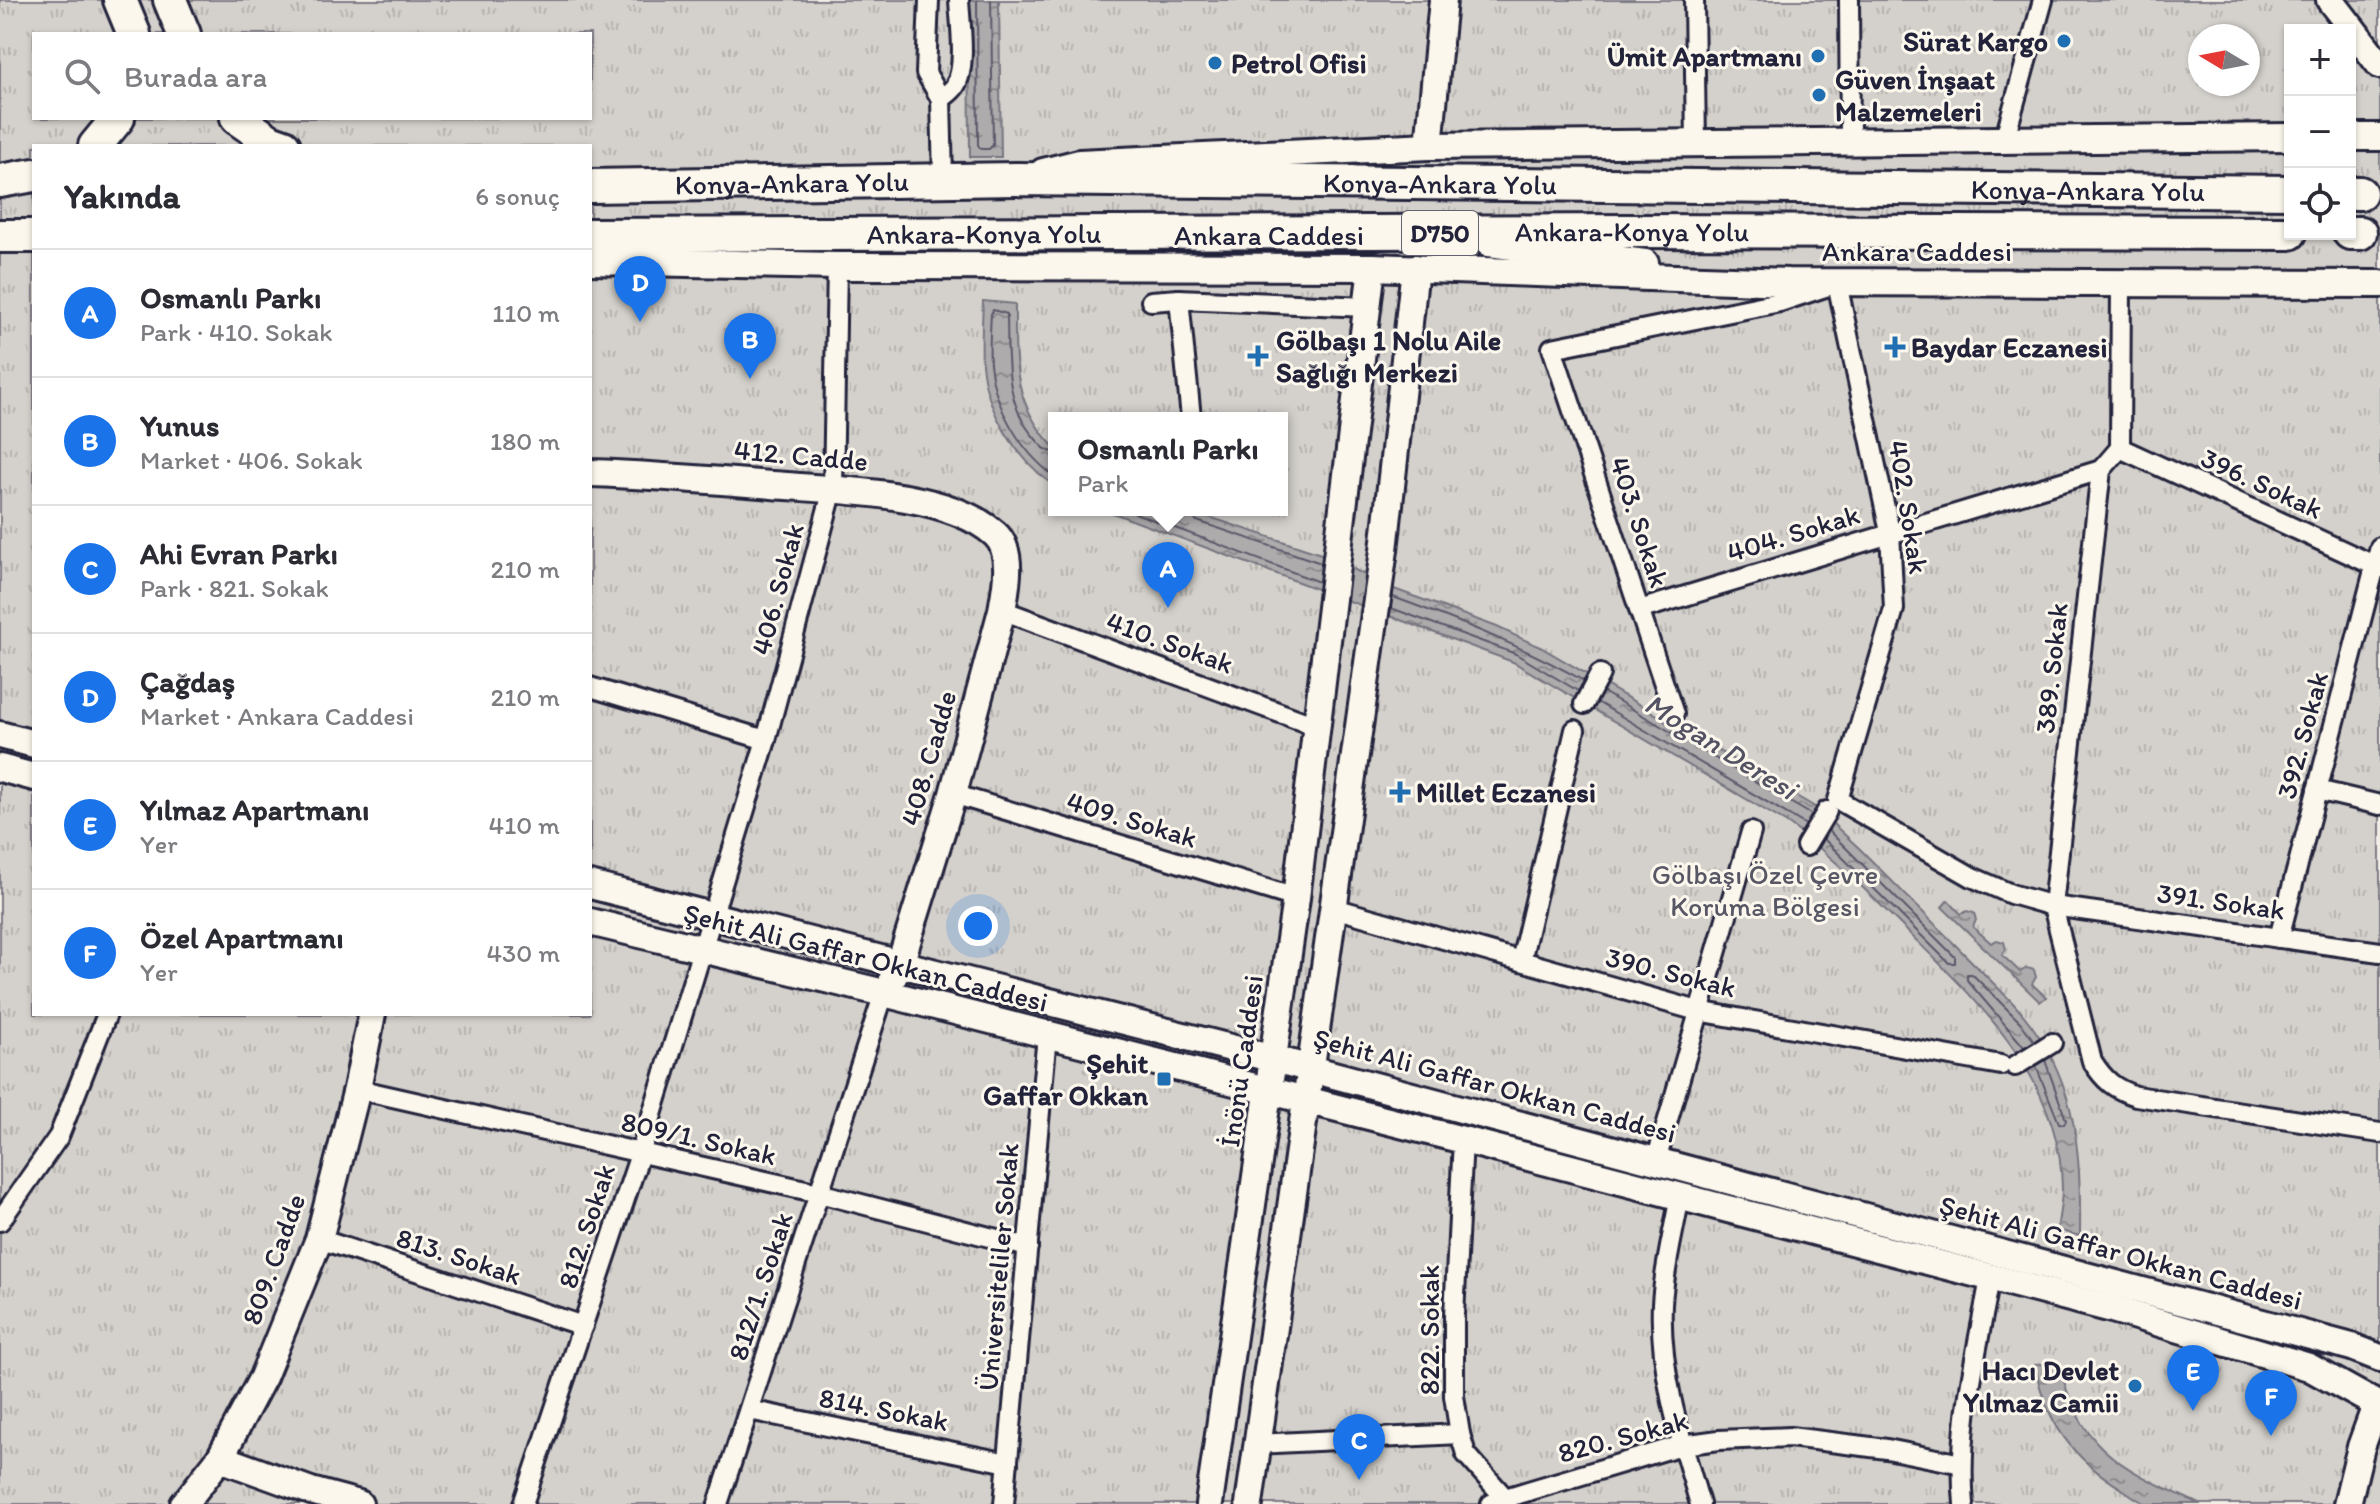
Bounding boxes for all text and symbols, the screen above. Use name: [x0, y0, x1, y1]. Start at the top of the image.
place label: Sürat Kargo: [1903, 24, 2048, 58]
north arrow: [2188, 24, 2260, 96]
map controls: [2284, 24, 2356, 240]
button: +: [2284, 24, 2356, 96]
search box: [32, 32, 592, 120]
marker: Sürat Kargo: [2055, 32, 2073, 50]
place label: Ümit Apartmanı: [1607, 39, 1802, 73]
place label: Petrol Ofisi: [1231, 46, 1367, 80]
marker: Ümit Apartmanı: [1809, 47, 1827, 65]
icon: search: [60, 54, 104, 98]
marker: Petrol Ofisi: [1206, 54, 1224, 72]
text: Burada ara: [124, 58, 267, 95]
place label: Güven İnşaat Malzemeleri: [1835, 62, 1995, 128]
marker: Güven İnşaat Malzemeleri: [1810, 86, 1828, 104]
button: −: [2284, 96, 2356, 168]
street label: Konya-Ankara Yolu: [675, 164, 910, 202]
street label: Konya-Ankara Yolu: [1323, 165, 1558, 202]
button: locate: [2284, 168, 2356, 240]
street label: Konya-Ankara Yolu: [1971, 172, 2206, 208]
text: Yakında: [64, 176, 180, 217]
text: 6 sonuç: [475, 180, 560, 212]
road number: D750: [1402, 211, 1478, 255]
street label: Ankara-Konya Yolu: [1515, 214, 1750, 248]
street label: Ankara-Konya Yolu: [867, 216, 1102, 251]
street label: Ankara Caddesi: [1174, 218, 1364, 252]
street label: Ankara Caddesi: [1822, 234, 2012, 268]
pin: D: [614, 256, 666, 322]
text: Osmanlı Parkı: [140, 279, 322, 316]
text: A: [82, 297, 98, 329]
text: 110 m: [492, 297, 560, 329]
pin: B: [724, 313, 776, 379]
text: Park · 410. Sokak: [140, 316, 332, 348]
place label: Gölbaşı 1 Nolu Aile Sağlığı Merkezi: [1276, 323, 1501, 389]
place label: Baydar Eczanesi: [1911, 330, 2107, 364]
marker: Baydar Eczanesi: [1886, 338, 1904, 356]
marker: Gölbaşı 1 Nolu Aile Sağlığı Merkezi: [1247, 345, 1269, 367]
text: Yunus: [140, 407, 219, 444]
popup: [1048, 412, 1288, 516]
text: B: [82, 425, 98, 457]
text: 180 m: [490, 425, 560, 457]
text: Osmanlı Parkı: [1077, 430, 1259, 467]
street label: 412. Cadde: [733, 432, 869, 478]
street label: 402. Sokak: [1882, 438, 1936, 576]
street label: 396. Sokak: [2196, 440, 2328, 526]
text: Market · 406. Sokak: [140, 444, 363, 476]
street label: 403. Sokak: [1603, 452, 1677, 592]
text: Park: [1077, 467, 1128, 499]
street label: 404. Sokak: [1723, 497, 1863, 569]
street label: 406. Sokak: [743, 520, 811, 658]
text: Ahi Evran Parkı: [140, 535, 338, 572]
pin: A: [1142, 542, 1194, 608]
text: C: [82, 553, 98, 585]
text: 210 m: [491, 553, 560, 585]
text: Park · 821. Sokak: [140, 572, 329, 604]
street label: 389. Sokak: [2027, 601, 2075, 735]
street label: 410. Sokak: [1102, 603, 1238, 681]
text: Çağdaş: [140, 663, 235, 700]
street label: 392. Sokak: [2269, 668, 2335, 802]
text: D: [81, 681, 99, 713]
text: 210 m: [491, 681, 560, 713]
water label: Mogan Deresi: [1638, 685, 1807, 809]
street label: 408. Cadde: [893, 687, 963, 829]
text: Market · Ankara Caddesi: [140, 700, 414, 732]
place label: Millet Eczanesi: [1416, 775, 1596, 809]
street label: 409. Sokak: [1063, 783, 1201, 855]
marker: Millet Eczanesi: [1391, 783, 1409, 801]
text: Yılmaz Apartmanı: [140, 791, 370, 828]
text: E: [83, 809, 97, 841]
text: 410 m: [489, 809, 560, 841]
text: Yer: [140, 828, 178, 860]
park label: Gölbaşı Özel Çevre Koruma Bölgesi: [1652, 857, 1878, 923]
street label: 391. Sokak: [2155, 875, 2287, 927]
street label: Şehit Ali Gaffar Okkan Caddesi: [680, 895, 1052, 1019]
your location: [958, 906, 998, 946]
text: Özel Apartmanı: [140, 919, 344, 956]
text: F: [83, 937, 97, 969]
text: 430 m: [486, 937, 560, 969]
street label: 390. Sokak: [1602, 939, 1740, 1005]
text: Yer: [140, 956, 178, 988]
street label: İnönü Caddesi: [1212, 973, 1270, 1149]
street label: Şehit Ali Gaffar Okkan Caddesi: [1310, 1020, 1680, 1150]
place label: Şehit Gaffar Okkan: [983, 1046, 1149, 1112]
marker: Şehit Gaffar Okkan: [1155, 1070, 1173, 1088]
street label: 809/1. Sokak: [618, 1104, 780, 1172]
street label: Üniversiteliler Sokak: [970, 1141, 1026, 1392]
street label: 812. Sokak: [550, 1159, 622, 1293]
street label: Şehit Ali Gaffar Okkan Caddesi: [1936, 1187, 2306, 1317]
street label: 809. Cadde: [234, 1189, 312, 1329]
street label: 812/1. Sokak: [720, 1208, 800, 1364]
street label: 813. Sokak: [392, 1220, 526, 1292]
street label: 822. Sokak: [1412, 1265, 1446, 1395]
pin: E: [2167, 1345, 2219, 1411]
place label: Hacı Devlet Yılmaz Camii: [1962, 1353, 2119, 1419]
pin: F: [2245, 1370, 2297, 1436]
marker: Hacı Devlet Yılmaz Camii: [2126, 1377, 2144, 1395]
street label: 814. Sokak: [816, 1380, 952, 1438]
street label: 820. Sokak: [1554, 1402, 1692, 1470]
pin: C: [1333, 1414, 1385, 1480]

